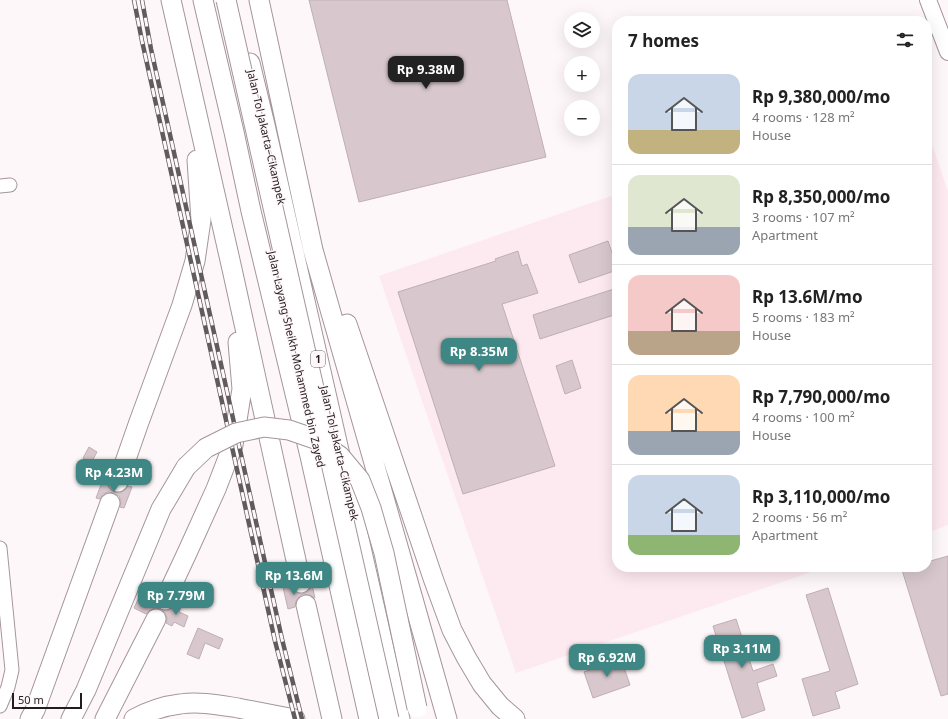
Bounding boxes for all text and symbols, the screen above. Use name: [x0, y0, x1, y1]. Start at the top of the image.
map controls: [564, 12, 600, 136]
button: layers: [564, 12, 600, 48]
text: 7 homes: [628, 29, 699, 52]
icon: filters: [894, 29, 916, 51]
pin: Rp 9.38M: [385, 56, 467, 90]
button: +: [564, 56, 600, 92]
text: Rp 9.38M: [397, 60, 455, 78]
street label: Jalan Tol Jakarta–Cikampek: [244, 67, 290, 206]
text: Rp 9,380,000/mo: [752, 85, 890, 108]
icon: home: [660, 90, 708, 138]
button: −: [564, 100, 600, 136]
text: 4 rooms · 128 m²: [752, 108, 855, 126]
text: House: [752, 126, 791, 144]
text: Rp 8,350,000/mo: [752, 185, 890, 208]
icon: home: [660, 191, 708, 239]
text: 3 rooms · 107 m²: [752, 208, 855, 226]
text: Apartment: [752, 226, 818, 244]
street label: Jalan Layang Sheikh Mohammed bin Zayed: [265, 248, 329, 469]
text: Rp 13.6M/mo: [752, 285, 863, 308]
icon: home: [660, 291, 708, 339]
text: 5 rooms · 183 m²: [752, 308, 855, 326]
text: House: [752, 326, 791, 344]
pin: Rp 8.35M: [438, 338, 520, 372]
text: Rp 8.35M: [450, 342, 508, 360]
road number: 1: [311, 351, 325, 367]
street label: Jalan Tol Jakarta–Cikampek: [317, 383, 363, 522]
text: Rp 7,790,000/mo: [752, 385, 890, 408]
icon: home: [660, 391, 708, 439]
text: 4 rooms · 100 m²: [752, 408, 855, 426]
text: House: [752, 426, 791, 444]
pin: Rp 4.23M: [73, 459, 155, 493]
text: Rp 4.23M: [85, 463, 143, 481]
text: Rp 3,110,000/mo: [752, 485, 890, 508]
icon: home: [660, 491, 708, 539]
text: 2 rooms · 56 m²: [752, 508, 847, 526]
text: Apartment: [752, 526, 818, 544]
pin: Rp 13.6M: [253, 562, 335, 596]
text: Rp 13.6M: [265, 566, 323, 584]
pin: Rp 7.79M: [135, 582, 217, 616]
text: Rp 7.79M: [147, 586, 205, 604]
pin: Rp 3.11M: [701, 635, 783, 669]
text: Rp 3.11M: [713, 639, 771, 657]
pin: Rp 6.92M: [566, 644, 648, 678]
text: Rp 6.92M: [578, 648, 636, 666]
scale bar: [12, 691, 82, 710]
text: 50 m: [18, 692, 44, 707]

